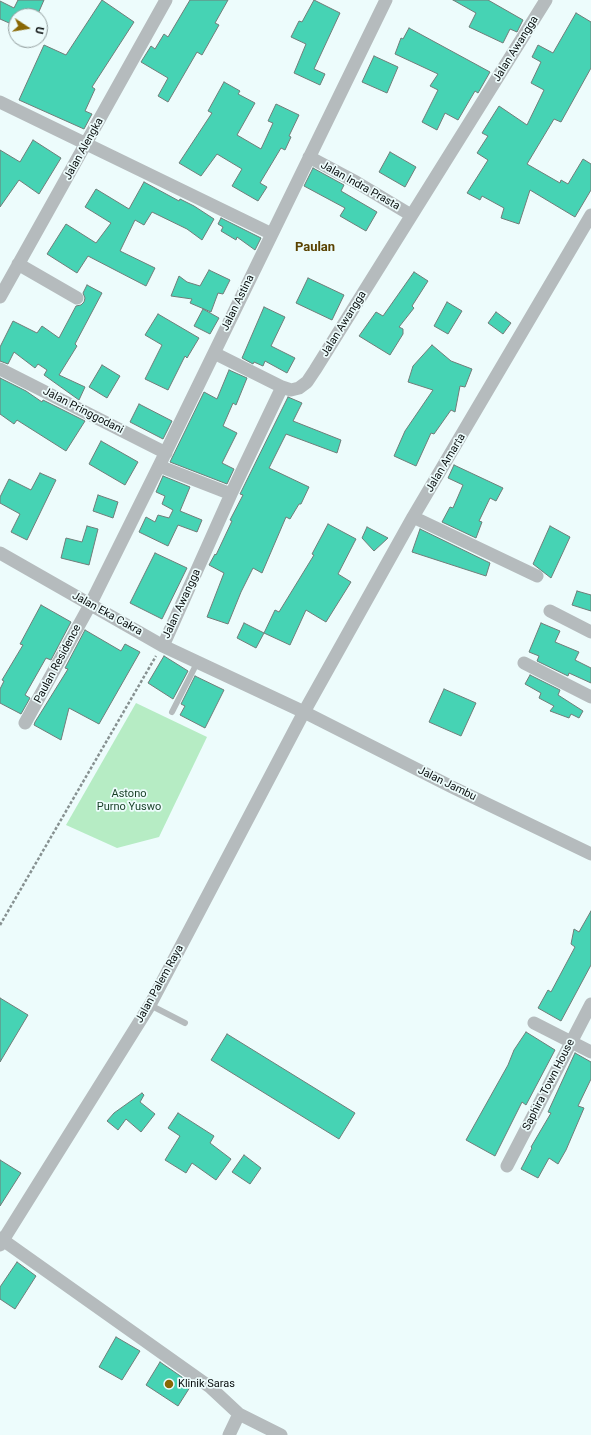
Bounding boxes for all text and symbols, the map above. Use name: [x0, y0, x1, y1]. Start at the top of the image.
north arrow: [8, 8, 48, 48]
street label: Jalan Awangga: [490, 14, 542, 84]
text: U: [32, 25, 46, 35]
street label: Jalan Alengka: [61, 116, 107, 182]
street label: Jalan Indra Prasta: [318, 159, 402, 213]
district label: Paulan: [295, 240, 335, 256]
street label: Jalan Astina: [219, 273, 257, 333]
street label: Jalan Awangga: [318, 289, 370, 359]
street label: Jalan Pringgodani: [41, 385, 125, 437]
street label: Jalan Amarta: [423, 431, 469, 495]
street label: Jalan Awangga: [160, 567, 204, 641]
street label: Jalan Eka Cakra: [70, 589, 144, 639]
street label: Paulan Residence: [32, 622, 84, 706]
street label: Jalan Jambu: [416, 764, 478, 804]
park label: Astono Purno Yuswo: [97, 787, 161, 813]
street label: Jalan Palem Raya: [133, 943, 187, 1025]
street label: Saphira Town House: [520, 1037, 578, 1133]
place label: Klinik Saras: [178, 1377, 235, 1391]
marker: Klinik Saras: [163, 1378, 175, 1390]

